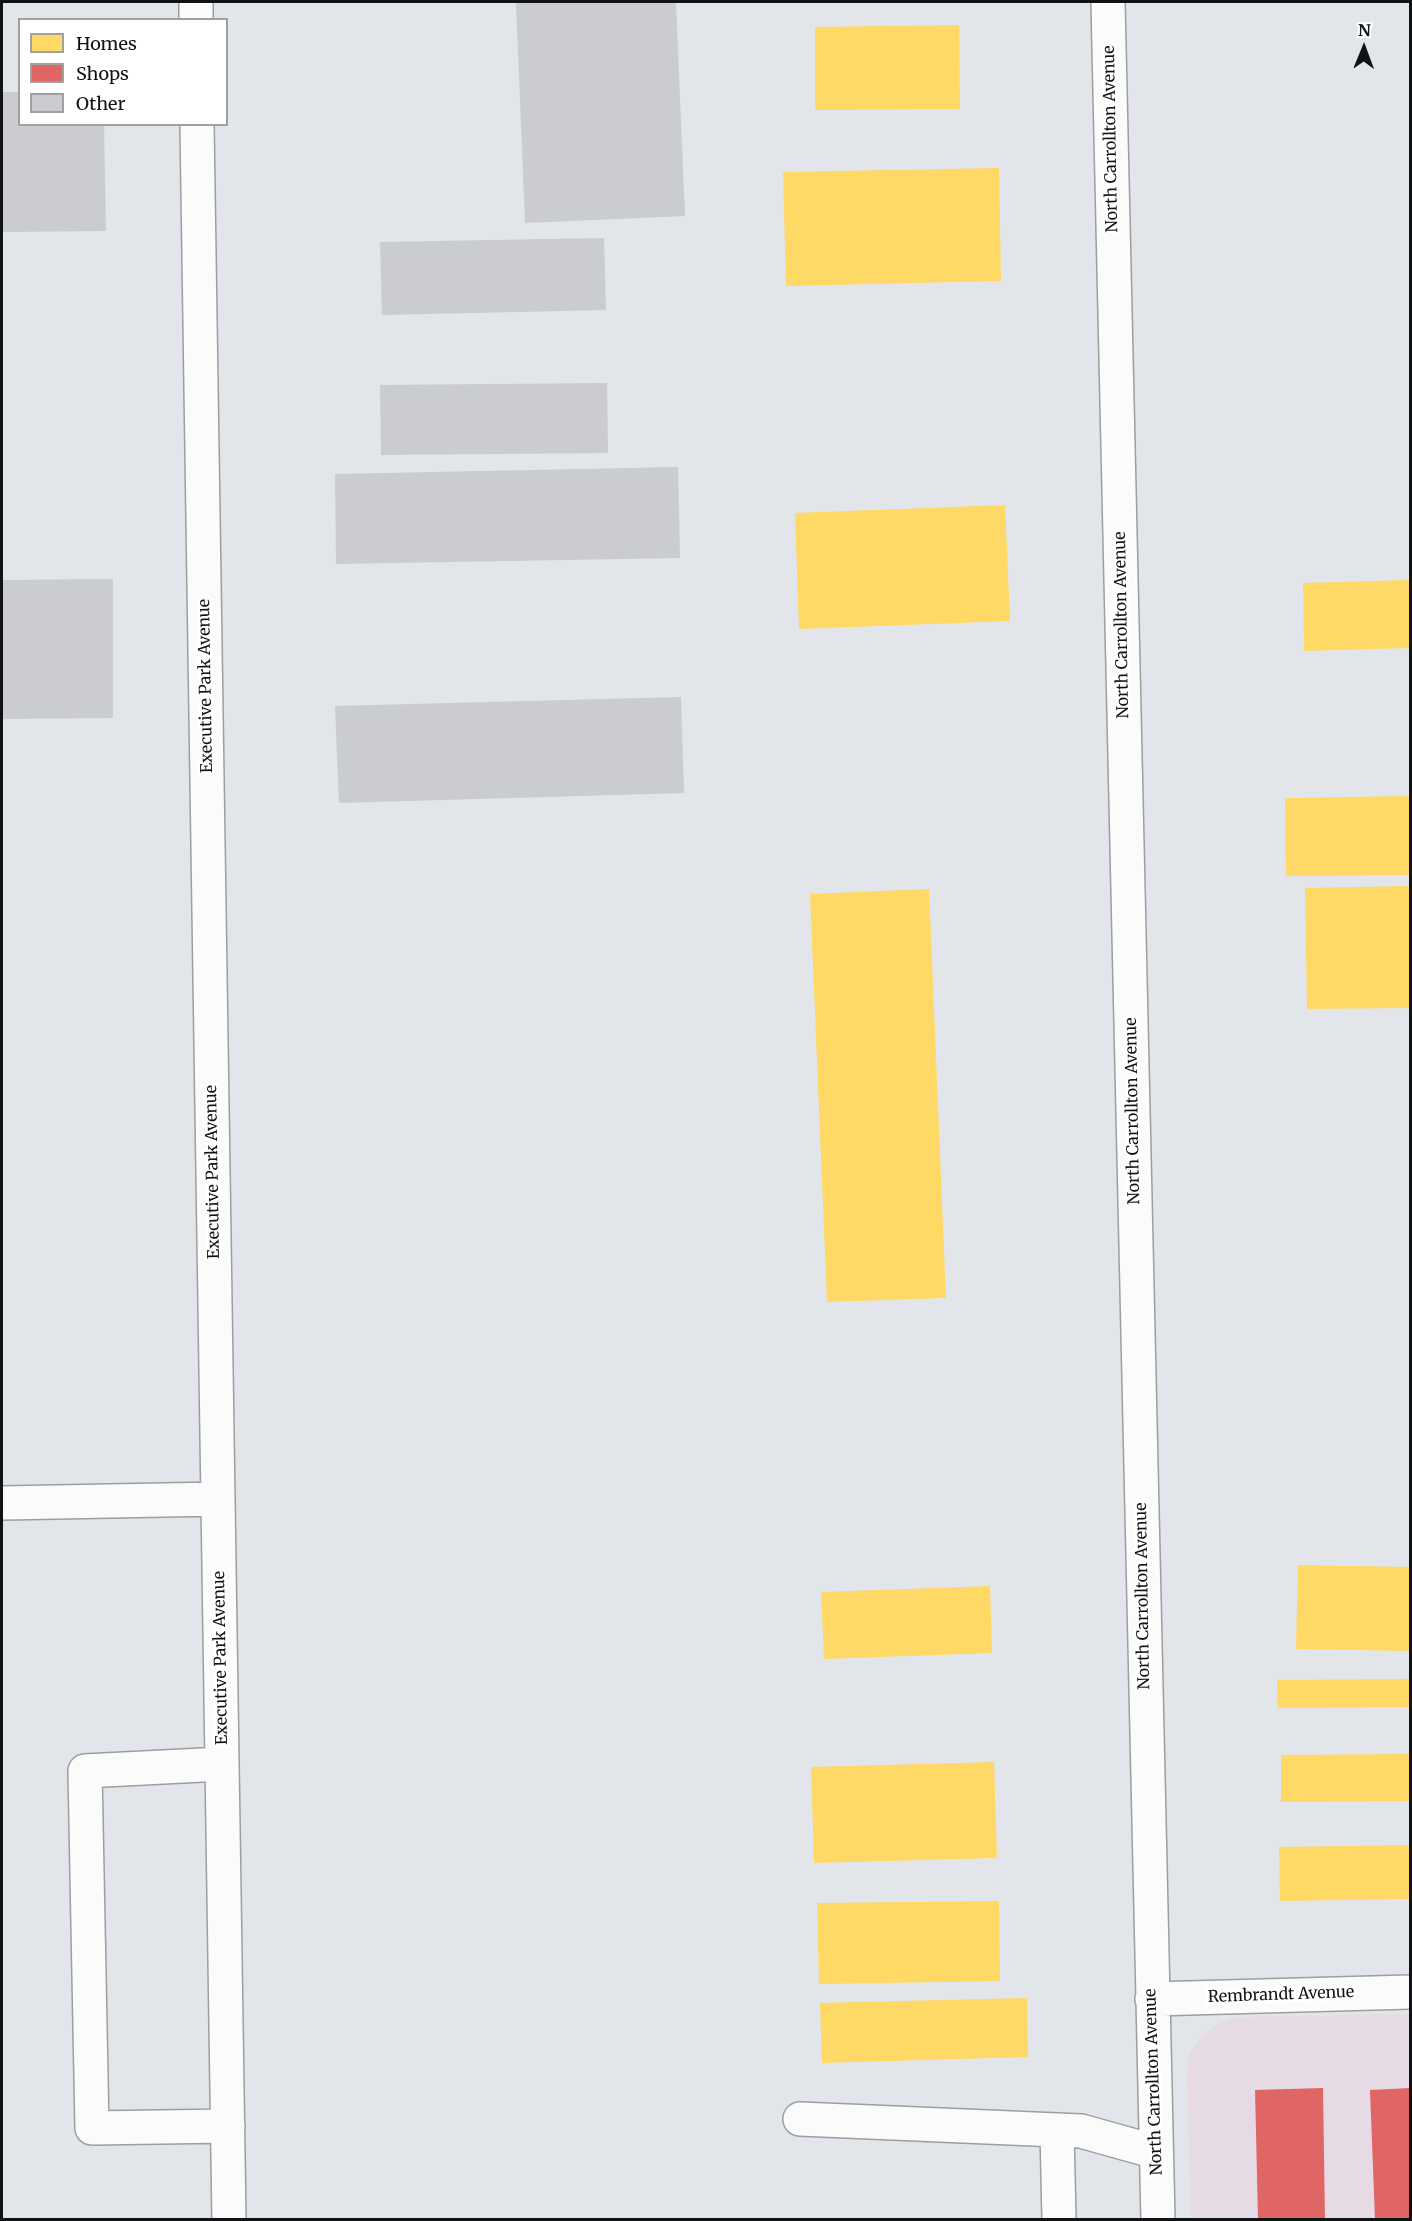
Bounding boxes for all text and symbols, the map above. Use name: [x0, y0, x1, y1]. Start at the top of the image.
legend: [18, 18, 228, 126]
north arrow: [1334, 18, 1394, 78]
text: N: [1358, 20, 1371, 40]
text: Homes: [76, 32, 137, 55]
street label: North Carrollton Avenue: [1100, 45, 1122, 233]
text: Shops: [76, 62, 129, 85]
text: Other: [76, 92, 126, 115]
street label: North Carrollton Avenue: [1111, 531, 1133, 719]
street label: Executive Park Avenue: [195, 599, 217, 773]
street label: North Carrollton Avenue: [1122, 1017, 1144, 1205]
street label: Executive Park Avenue: [202, 1085, 224, 1259]
street label: North Carrollton Avenue: [1132, 1502, 1154, 1690]
street label: Executive Park Avenue: [210, 1571, 232, 1745]
street label: Rembrandt Avenue: [1207, 1983, 1355, 2007]
street label: North Carrollton Avenue: [1141, 1988, 1167, 2176]

